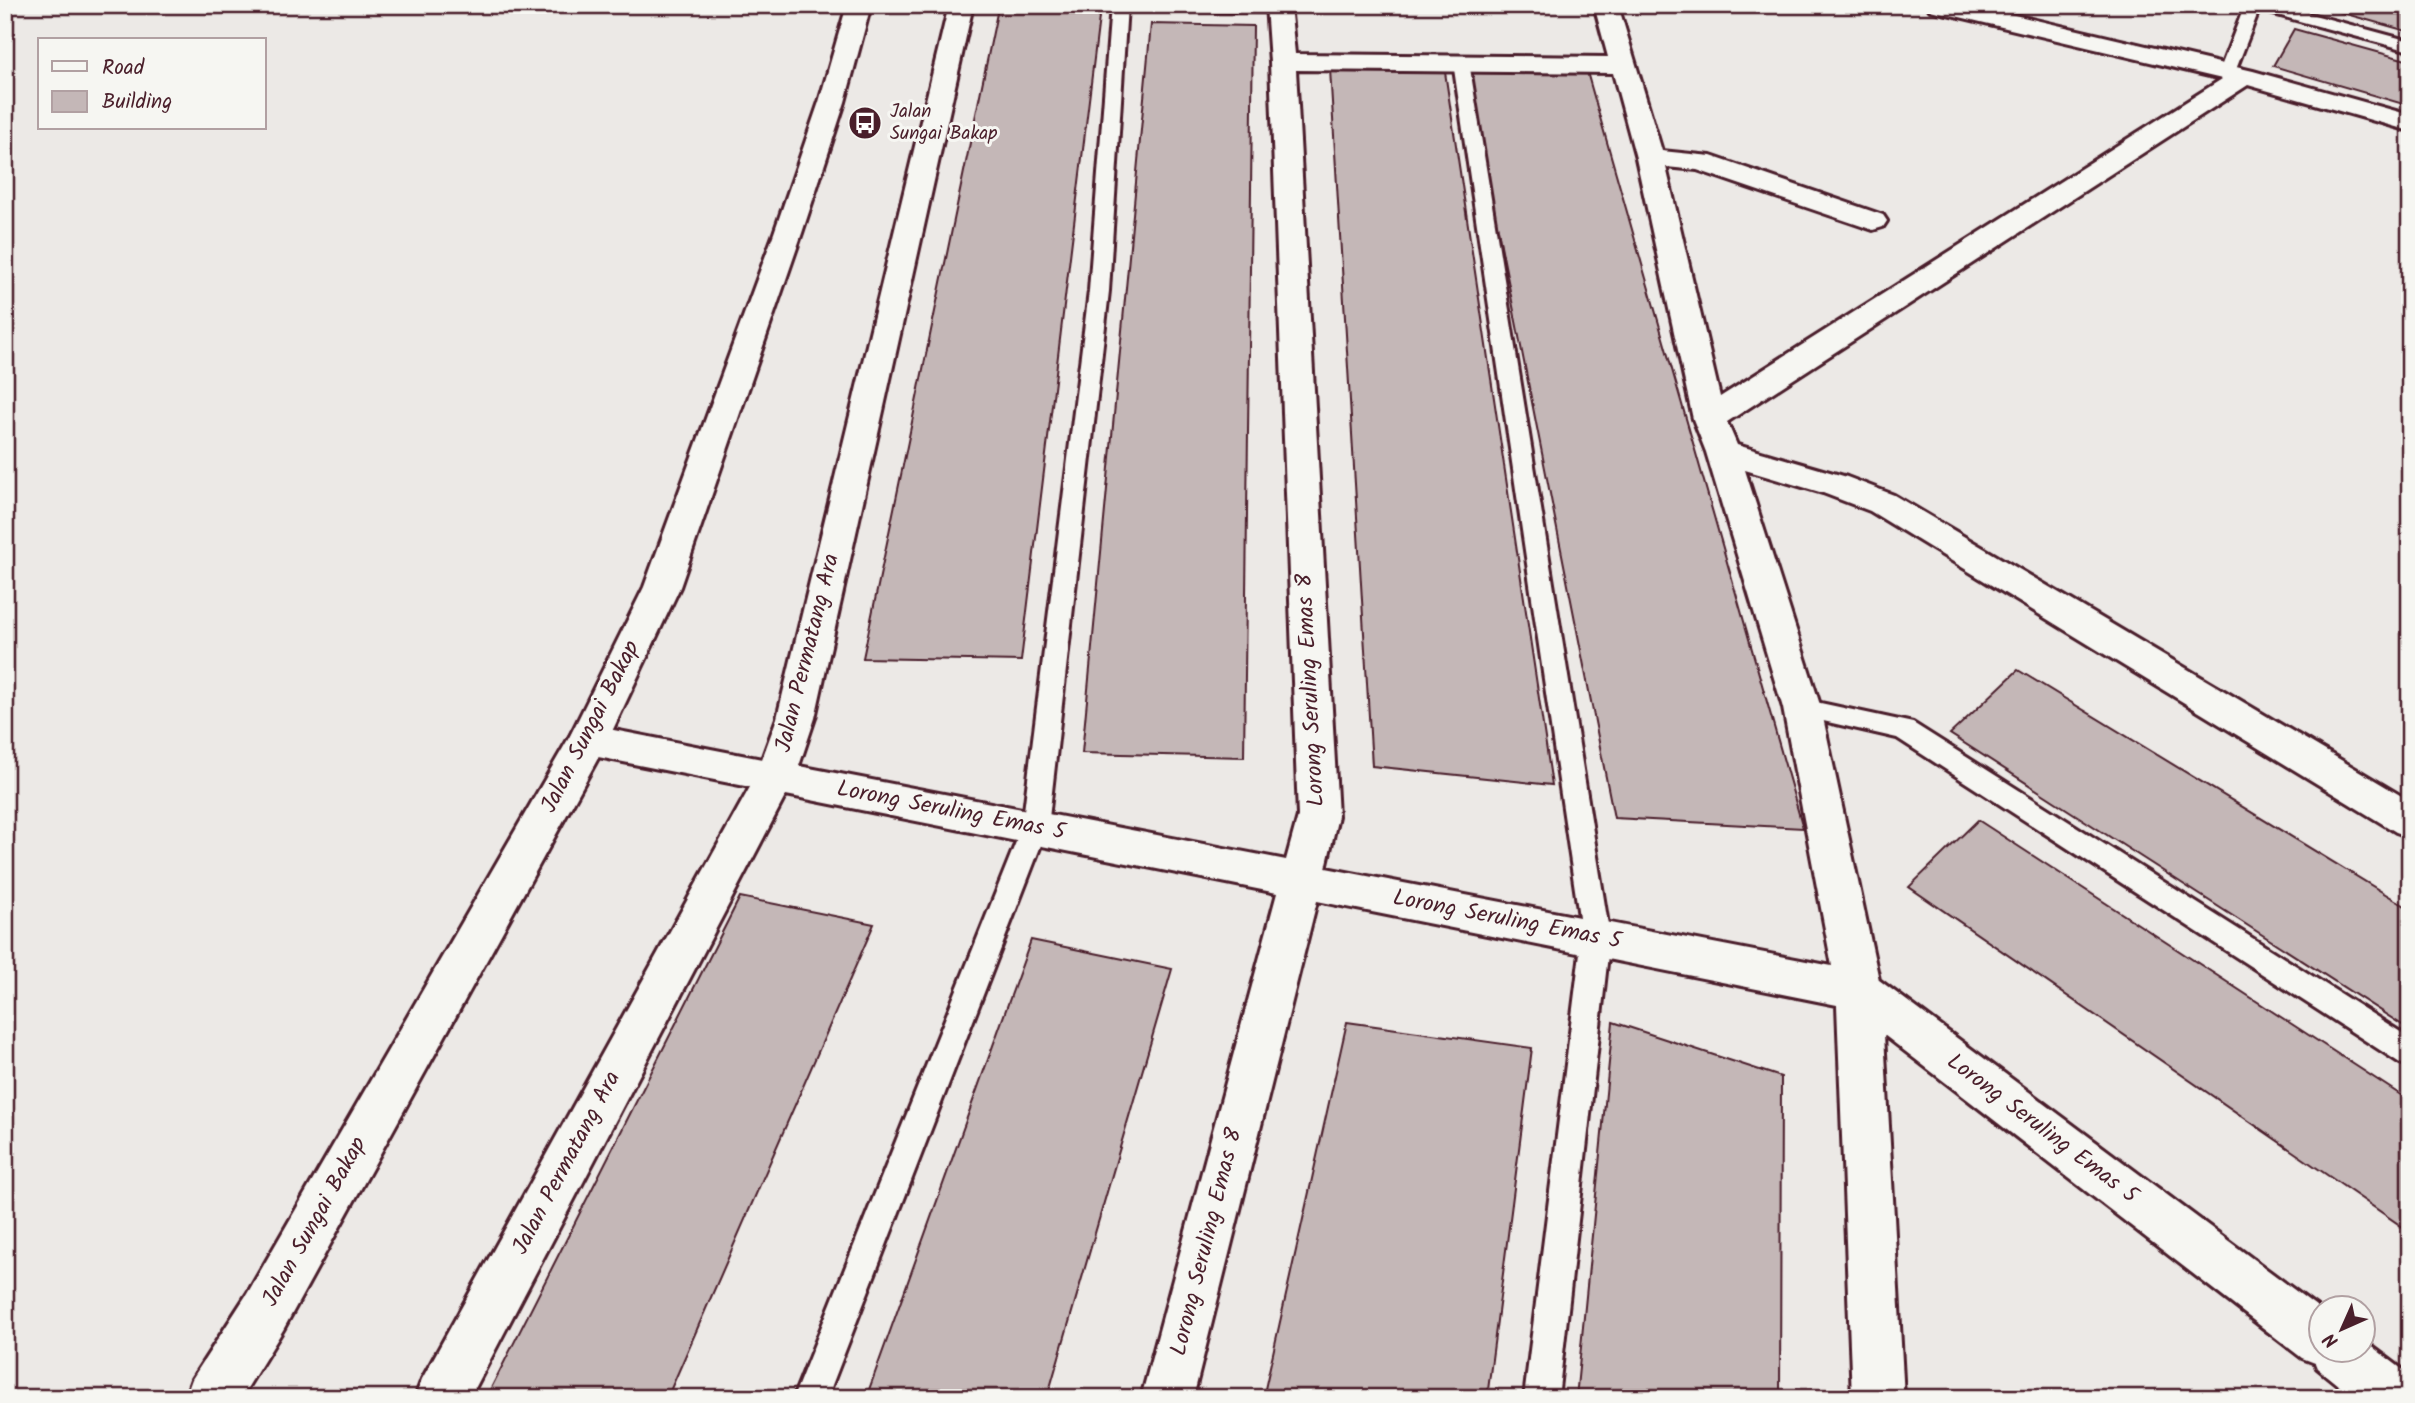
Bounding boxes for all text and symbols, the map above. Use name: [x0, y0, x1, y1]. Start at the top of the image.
legend: [38, 38, 266, 130]
text: Road: [102, 52, 145, 85]
text: Building: [102, 86, 172, 119]
place label: Jalan Sungai Bakap: [890, 97, 997, 149]
bus stop icon: Jalan Sungai Bakap: [846, 104, 884, 142]
street label: Jalan Permatang Ara: [766, 550, 850, 756]
street label: Lorong Seruling Emas 8: [1287, 572, 1335, 808]
street label: Jalan Sungai Bakap: [532, 634, 650, 820]
street label: Lorong Seruling Emas 5: [834, 771, 1070, 851]
street label: Lorong Seruling Emas 5: [1390, 880, 1626, 960]
street label: Lorong Seruling Emas 5: [1938, 1045, 2147, 1214]
street label: Jalan Permatang Ara: [503, 1065, 631, 1261]
street label: Lorong Seruling Emas 8: [1161, 1124, 1253, 1360]
street label: Jalan Sungai Bakap: [253, 1130, 377, 1314]
north arrow: [2306, 1294, 2376, 1364]
text: N: [2317, 1325, 2346, 1354]

